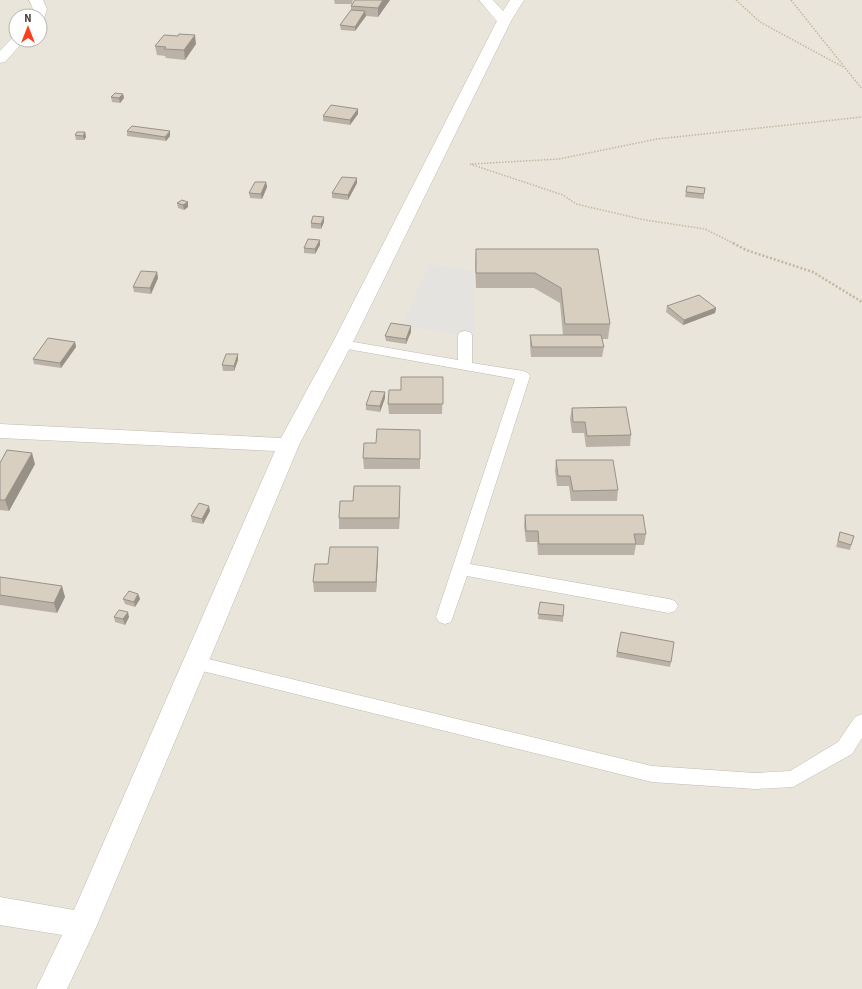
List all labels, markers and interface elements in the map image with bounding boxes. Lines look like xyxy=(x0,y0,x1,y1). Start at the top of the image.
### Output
north arrow xyxy=(8,8,48,48)
text: N xyxy=(24,11,32,26)

